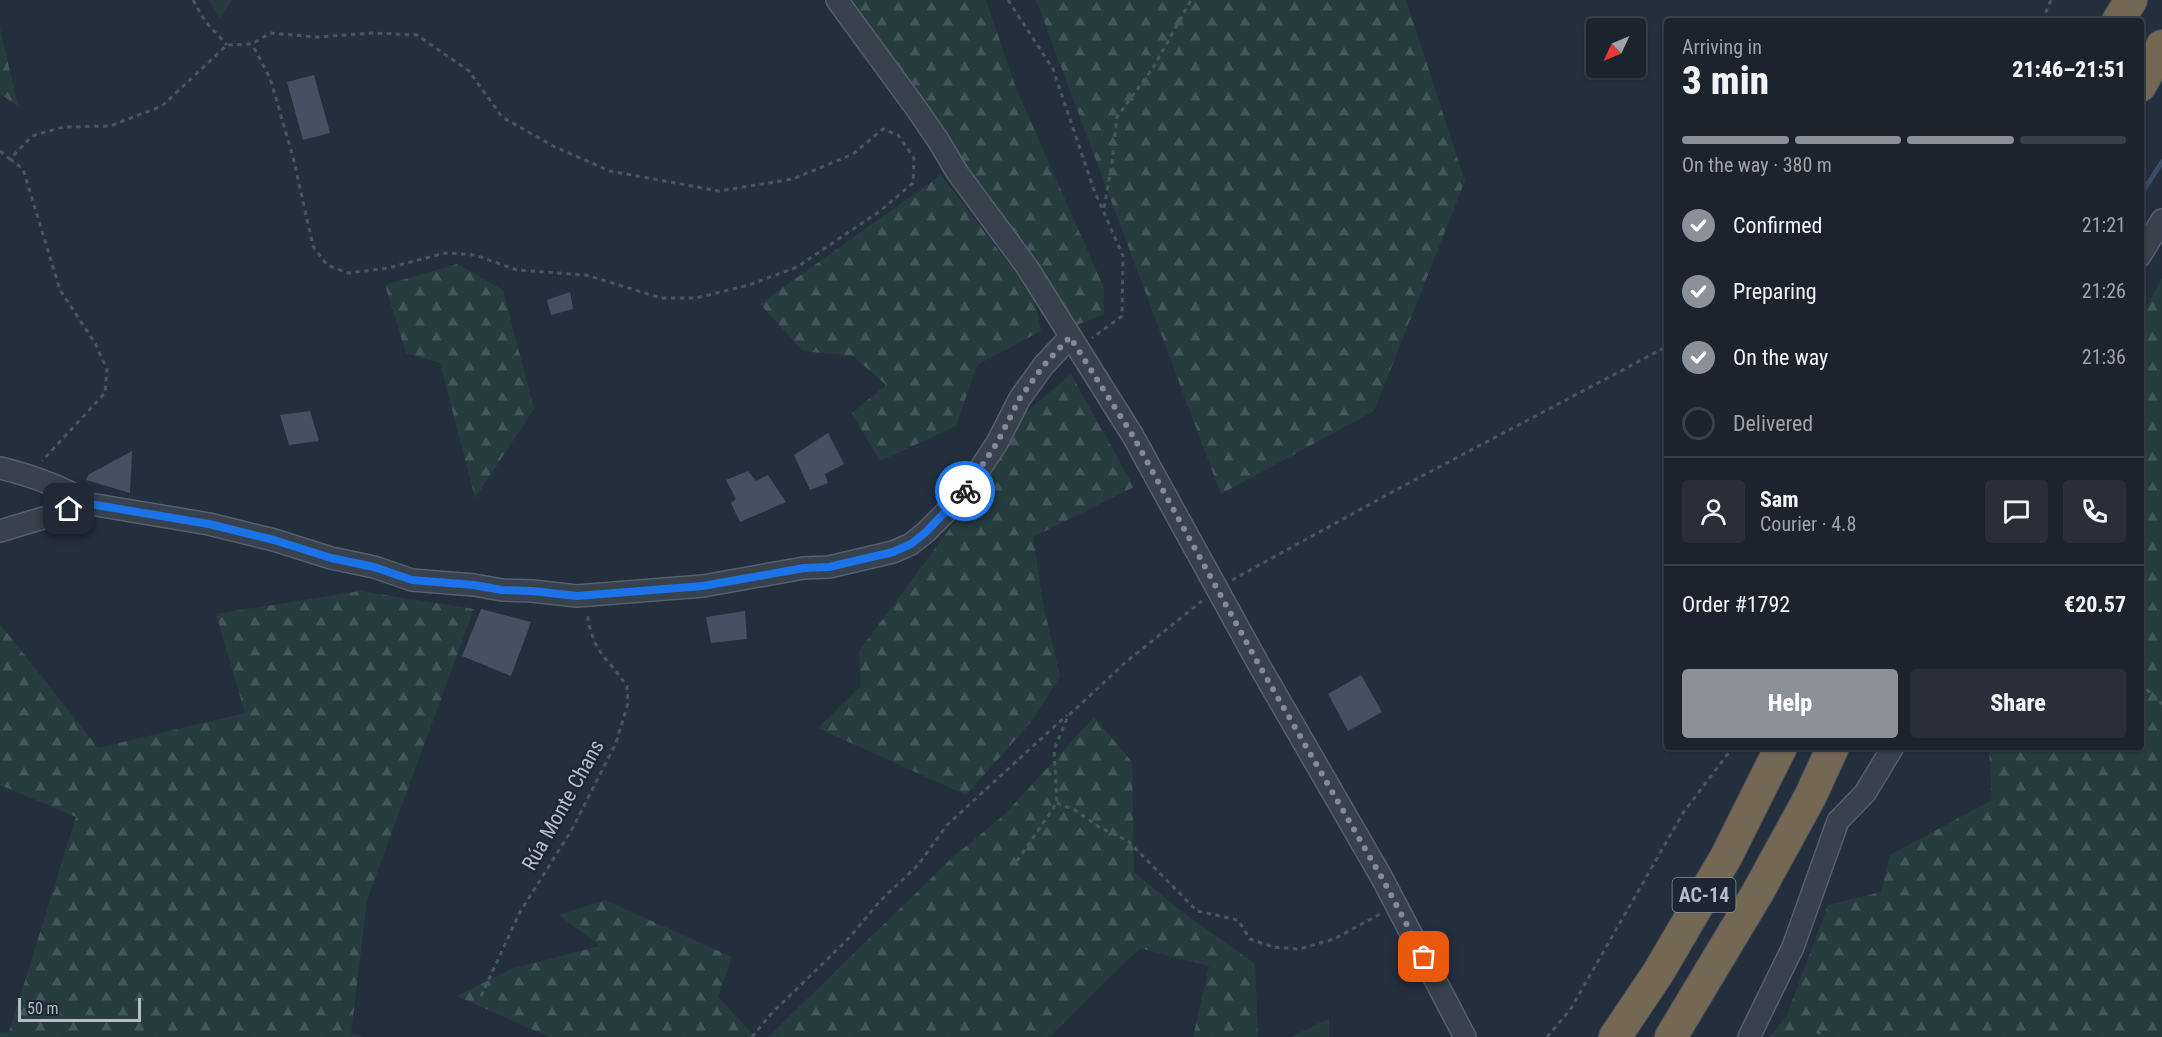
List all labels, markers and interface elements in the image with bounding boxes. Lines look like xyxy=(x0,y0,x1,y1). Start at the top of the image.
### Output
north arrow xyxy=(1586,18,1646,78)
map controls xyxy=(1586,18,1646,78)
text: Arriving in xyxy=(1682,35,1762,59)
text: 21:46–21:51 xyxy=(2012,57,2126,82)
text: 3 min xyxy=(1682,58,1769,104)
text: On the way · 380 m xyxy=(1682,153,1832,177)
icon: check xyxy=(1682,209,1715,242)
text: Confirmed xyxy=(1733,213,1822,238)
text: 21:21 xyxy=(2082,213,2126,237)
icon: check xyxy=(1682,275,1715,308)
text: Preparing xyxy=(1733,279,1817,304)
text: 21:26 xyxy=(2082,279,2126,303)
icon: check xyxy=(1682,341,1715,374)
text: On the way xyxy=(1733,345,1828,370)
text: 21:36 xyxy=(2082,345,2126,369)
text: Delivered xyxy=(1733,411,1813,436)
courier xyxy=(935,461,995,521)
icon: bike xyxy=(949,475,982,508)
button: person xyxy=(1682,480,1745,543)
button: chat xyxy=(1985,480,2048,543)
button: phone xyxy=(2063,480,2126,543)
pin xyxy=(43,483,94,534)
text: Sam xyxy=(1760,487,1799,512)
icon: home xyxy=(52,492,85,525)
text: Courier · 4.8 xyxy=(1760,512,1856,536)
text: Order #1792 xyxy=(1682,592,1790,617)
text: €20.57 xyxy=(2064,592,2126,617)
button: Help xyxy=(1682,669,1898,738)
button: Share xyxy=(1910,669,2126,738)
street label: Rúa Monte Chans xyxy=(517,736,609,874)
road number: AC-14 xyxy=(1672,878,1736,912)
pin xyxy=(1398,931,1449,982)
icon: bag xyxy=(1407,940,1440,973)
scale bar xyxy=(18,995,141,1022)
text: 50 m xyxy=(27,999,59,1018)

